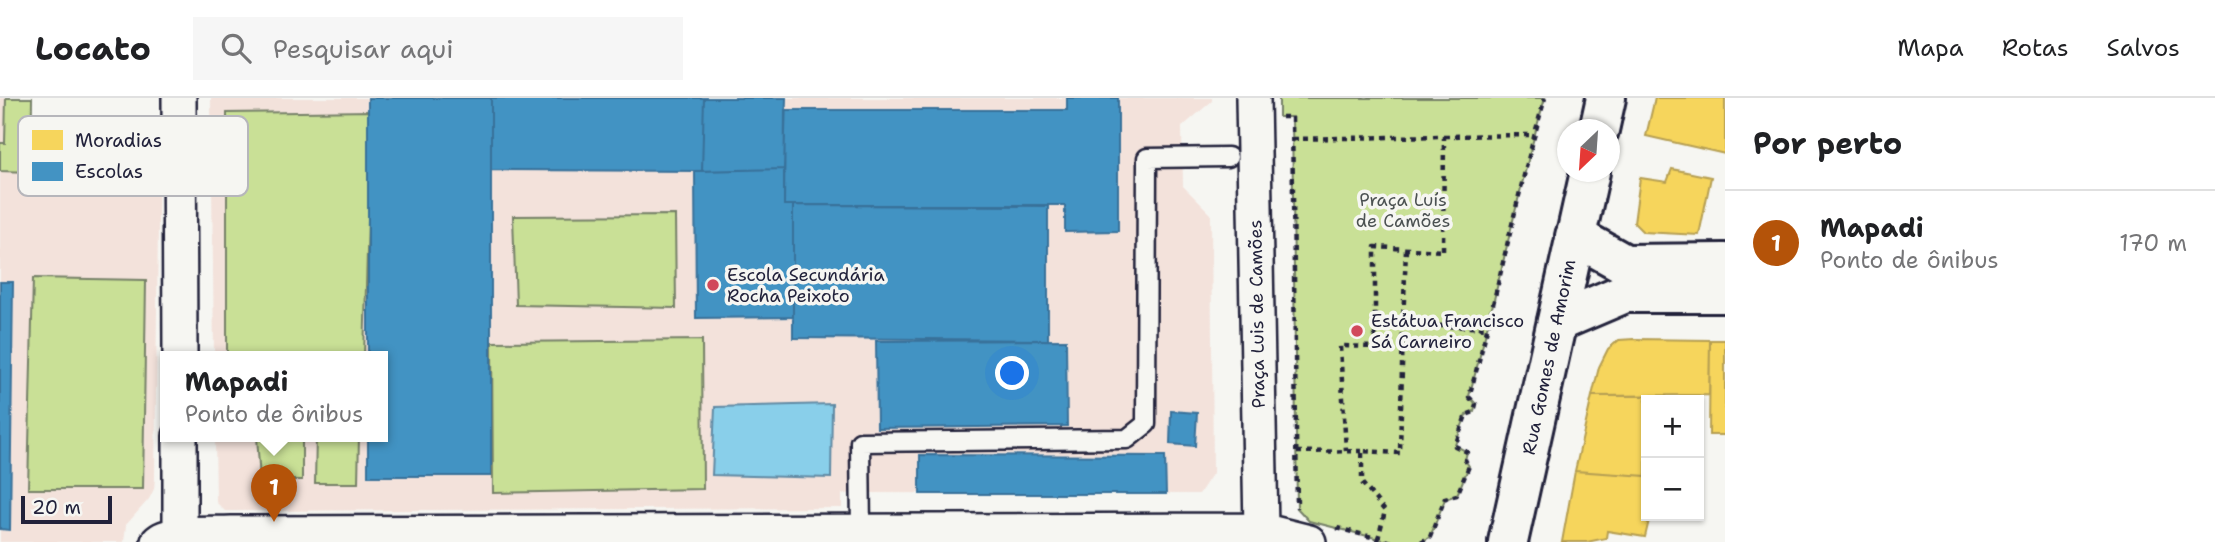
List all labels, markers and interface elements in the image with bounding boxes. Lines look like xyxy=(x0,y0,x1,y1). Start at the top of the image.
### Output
search box xyxy=(193,17,683,80)
text: Locato xyxy=(35,26,151,71)
icon: search xyxy=(217,29,255,67)
text: Pesquisar aqui xyxy=(273,31,454,66)
text: Mapa xyxy=(1897,32,1964,64)
text: Rotas xyxy=(2002,32,2069,64)
text: Salvos xyxy=(2107,32,2180,64)
legend xyxy=(18,116,248,196)
north arrow xyxy=(1557,119,1620,182)
text: Por perto xyxy=(1753,123,1902,164)
text: Moradias xyxy=(75,128,162,153)
text: Escolas xyxy=(75,159,143,184)
park label: Praça Luís de Camões xyxy=(1356,188,1450,233)
text: Mapadi xyxy=(1820,210,1924,245)
street label: Praça Luis de Camões xyxy=(1243,220,1271,408)
text: 1 xyxy=(1771,228,1781,258)
text: 170 m xyxy=(2119,228,2187,258)
text: Ponto de ônibus xyxy=(1820,245,1999,275)
street label: Rua Gomes de Amorim xyxy=(1517,257,1581,457)
place label: Escola Secundária Rocha Peixoto xyxy=(727,263,885,308)
marker: Escola Secundária Rocha Peixoto xyxy=(705,277,721,293)
place label: Estátua Francisco Sá Carneiro xyxy=(1371,309,1524,354)
marker: Estátua Francisco Sá Carneiro xyxy=(1349,323,1365,339)
popup xyxy=(160,351,388,442)
your location xyxy=(995,356,1029,390)
text: Mapadi xyxy=(185,364,288,399)
map controls xyxy=(1641,395,1704,521)
button: + xyxy=(1641,395,1704,458)
text: Ponto de ônibus xyxy=(185,399,363,429)
button: − xyxy=(1641,458,1704,521)
pin: 1 xyxy=(251,464,297,522)
scale bar xyxy=(21,493,112,525)
text: 20 m xyxy=(32,495,81,520)

